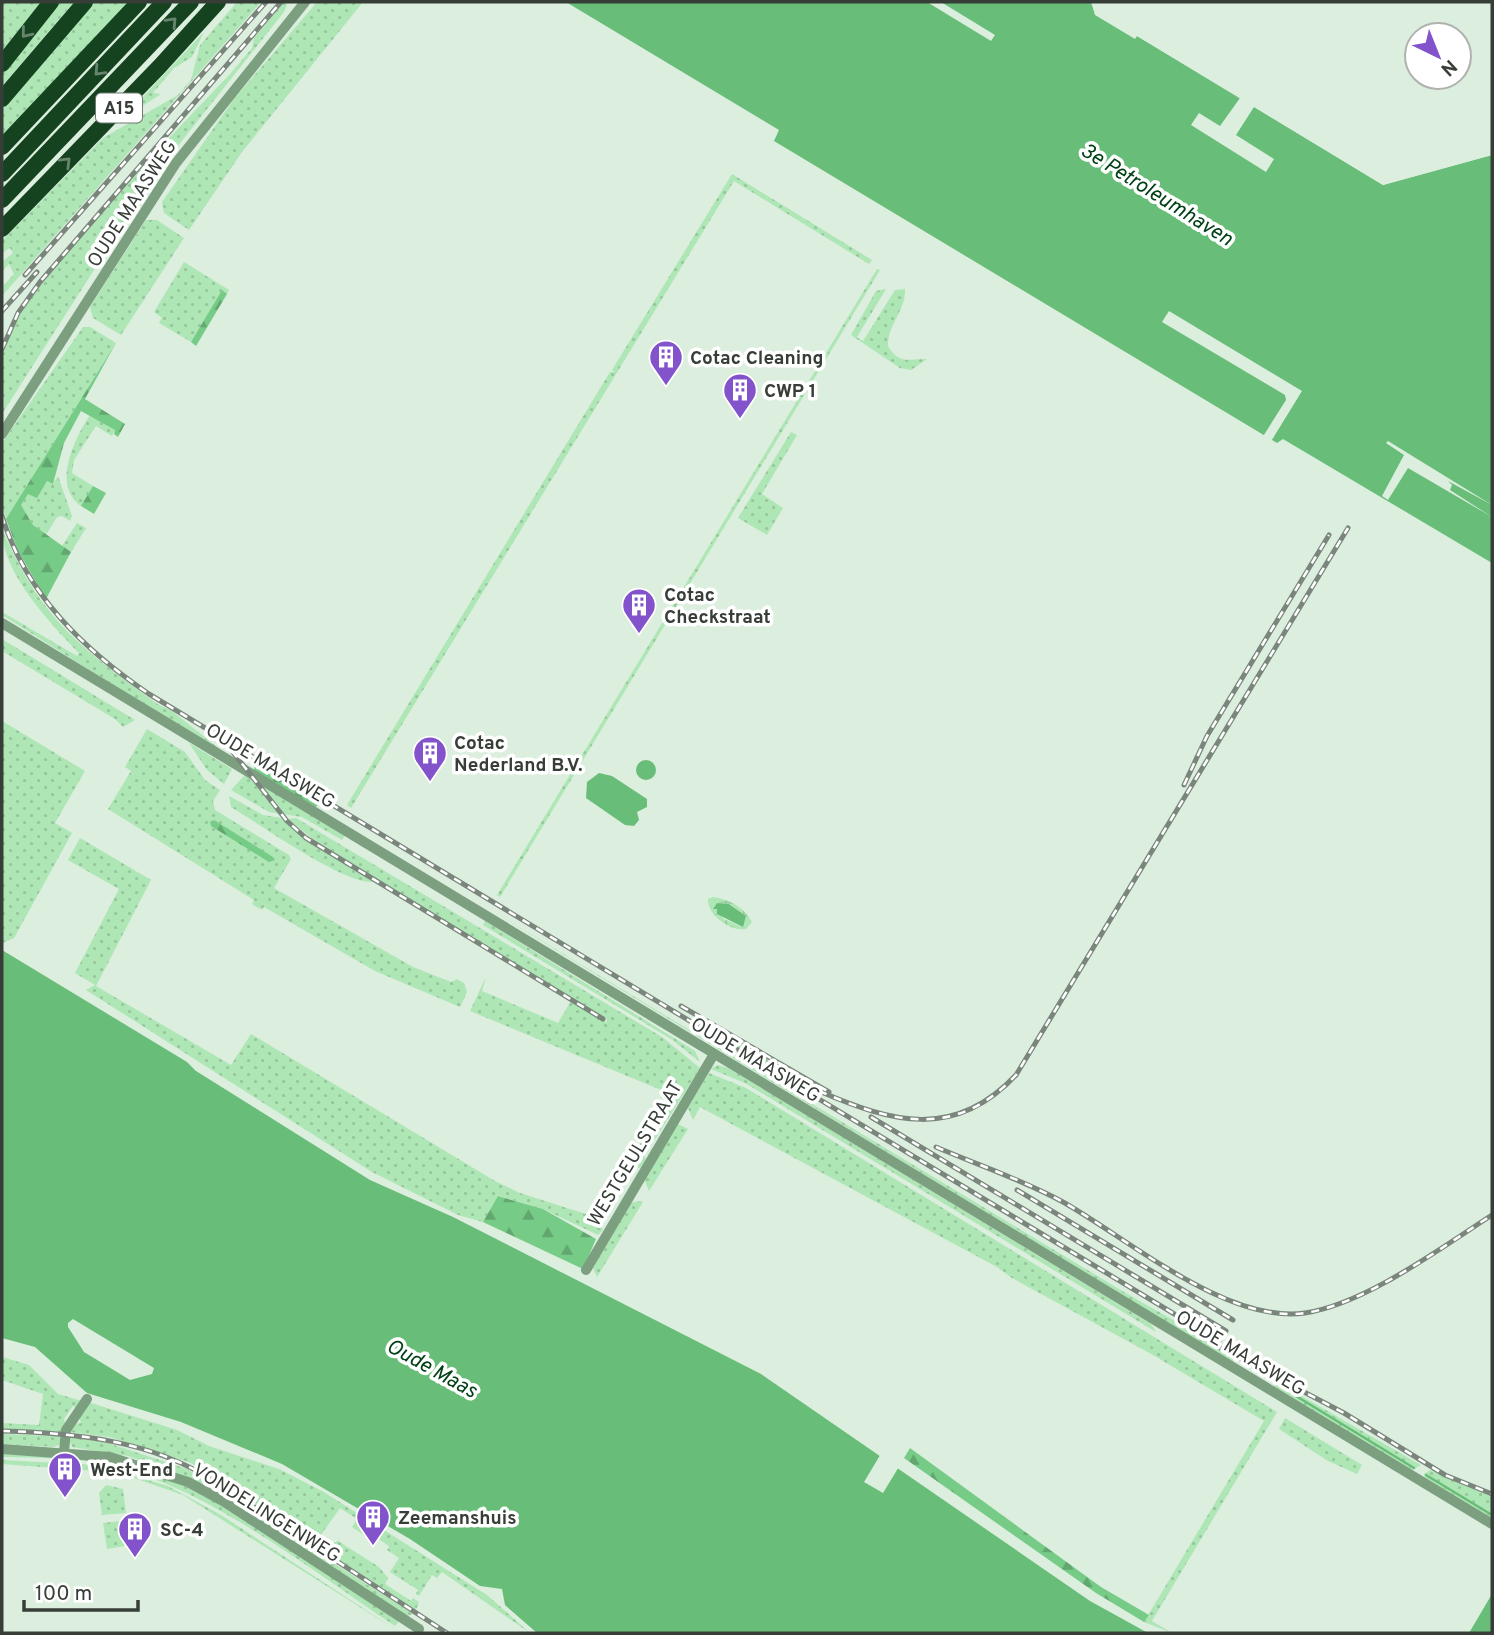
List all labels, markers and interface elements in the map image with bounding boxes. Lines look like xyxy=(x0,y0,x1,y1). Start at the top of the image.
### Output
one-way arrow xyxy=(163,17,176,30)
north arrow xyxy=(1403,21,1473,91)
one-way arrow xyxy=(22,25,35,37)
text: N xyxy=(1435,54,1461,80)
one-way arrow xyxy=(94,63,107,76)
road number: A15 xyxy=(96,94,142,122)
street label: OUDE MAASWEG xyxy=(83,136,183,272)
water label: 3e Petroleumhaven xyxy=(1075,138,1238,253)
one-way arrow xyxy=(58,158,71,171)
building icon: Cotac Cleaning xyxy=(647,338,685,387)
place label: Cotac Cleaning xyxy=(690,347,824,371)
building icon: CWP 1 xyxy=(721,371,759,420)
place label: CWP 1 xyxy=(764,380,816,404)
place label: Cotac Checkstraat xyxy=(664,584,771,630)
building icon: Cotac Checkstraat xyxy=(620,586,658,635)
street label: OUDE MAASWEG xyxy=(201,719,339,815)
place label: Cotac Nederland B.V. xyxy=(454,732,583,778)
building icon: Cotac Nederland B.V. xyxy=(411,734,449,783)
street label: OUDE MAASWEG xyxy=(686,1013,824,1109)
street label: WESTGEULSTRAAT xyxy=(583,1077,689,1231)
street label: OUDE MAASWEG xyxy=(1171,1306,1309,1402)
water label: Oude Maas xyxy=(381,1333,482,1406)
building icon: West-End xyxy=(46,1450,84,1499)
street label: VONDELINGENWEG xyxy=(188,1458,344,1569)
place label: West-End xyxy=(90,1459,173,1483)
building icon: Zeemanshuis xyxy=(354,1498,392,1547)
place label: Zeemanshuis xyxy=(398,1507,517,1531)
building icon: SC-4 xyxy=(116,1510,154,1559)
place label: SC-4 xyxy=(160,1519,204,1543)
scale bar xyxy=(24,1568,138,1612)
text: 100 m xyxy=(35,1581,92,1608)

